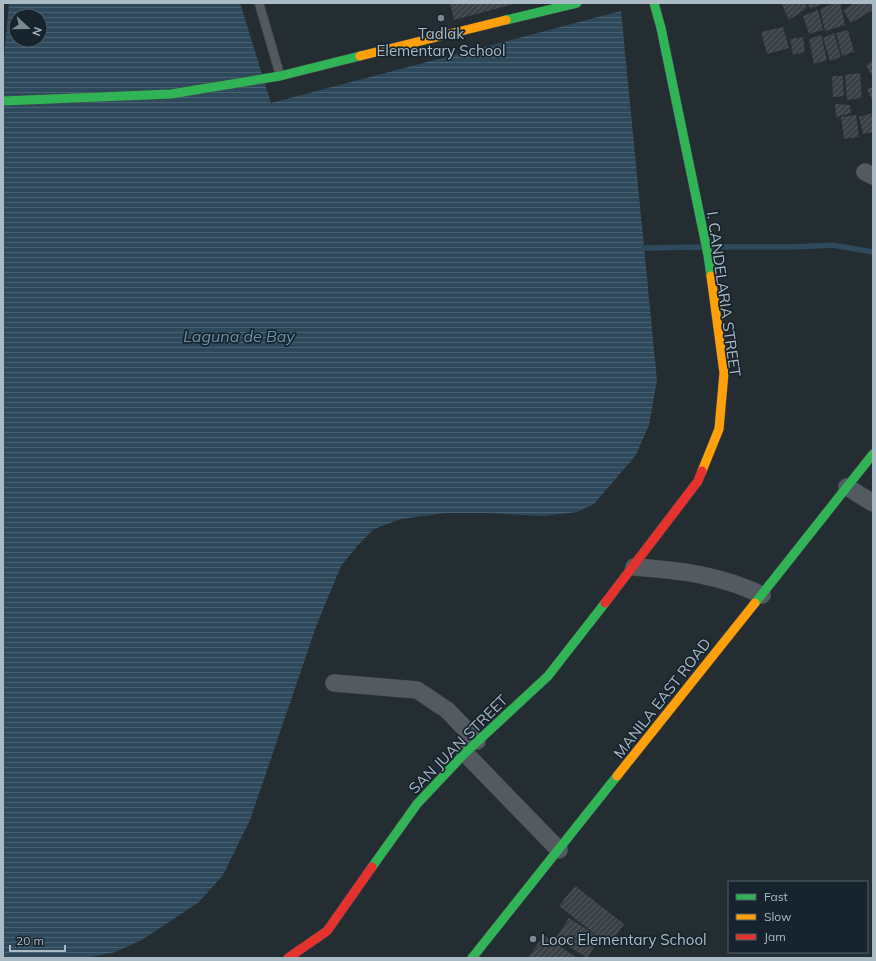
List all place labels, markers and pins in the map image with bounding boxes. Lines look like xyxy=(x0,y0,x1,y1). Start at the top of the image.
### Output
marker: Tadlak Elementary School xyxy=(436,13,446,23)
place label: Tadlak Elementary School xyxy=(377,24,505,60)
place label: Looc Elementary School xyxy=(541,930,707,949)
marker: Looc Elementary School xyxy=(528,934,538,944)

